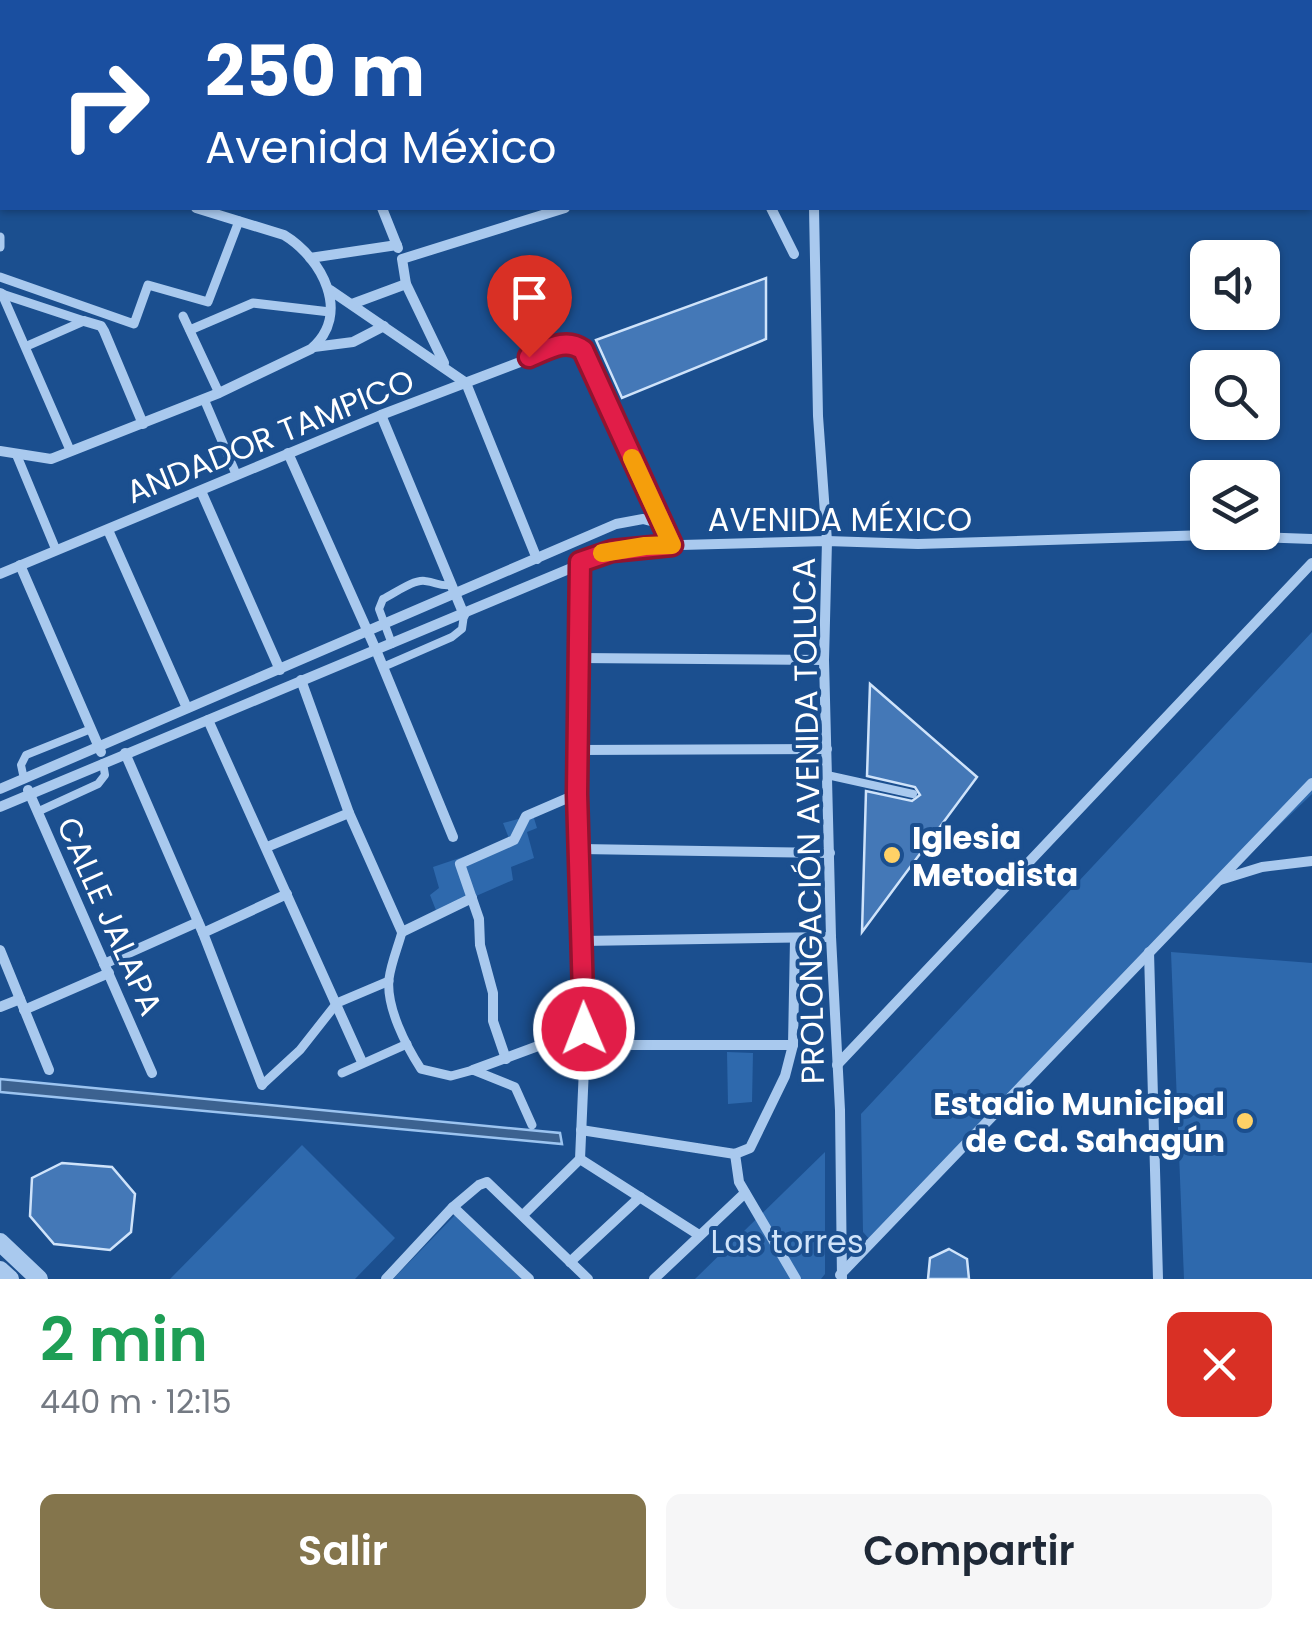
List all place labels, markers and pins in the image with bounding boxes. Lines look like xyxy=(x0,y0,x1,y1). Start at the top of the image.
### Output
pin xyxy=(487,255,572,358)
place label: Iglesia Metodista xyxy=(912,815,1078,897)
marker: Iglesia Metodista xyxy=(881,844,903,866)
place label: Estadio Municipal de Cd. Sahagún xyxy=(933,1081,1225,1163)
marker: Estadio Municipal de Cd. Sahagún xyxy=(1234,1110,1256,1132)

